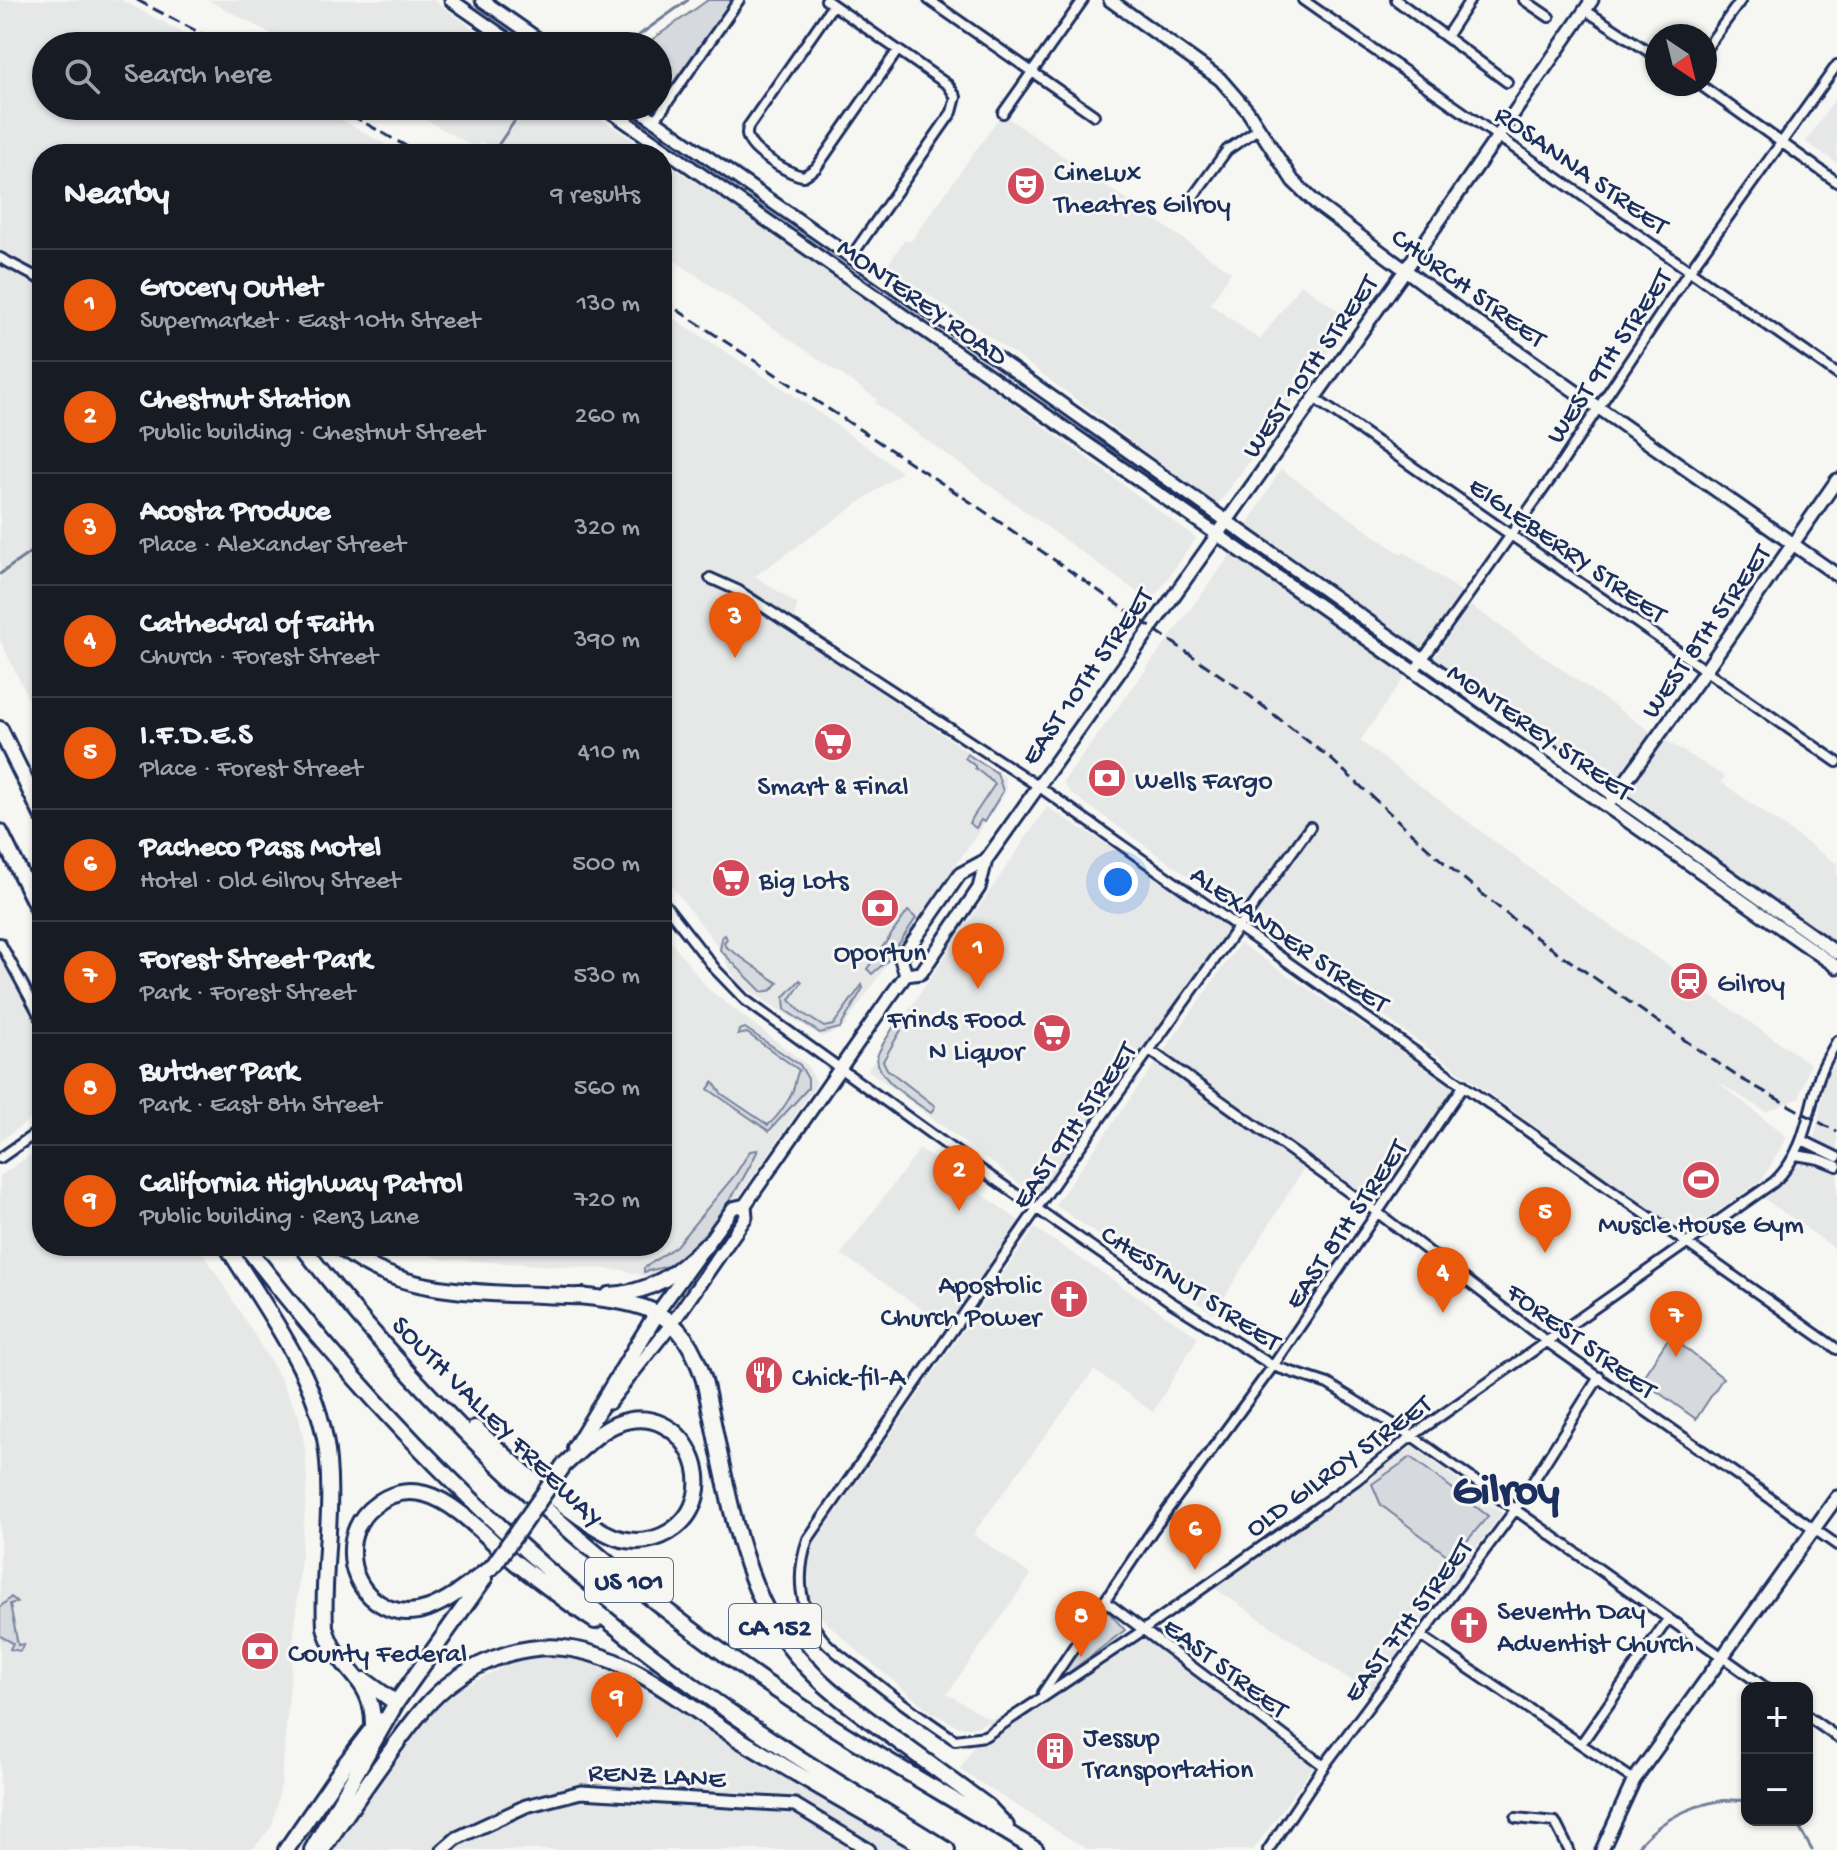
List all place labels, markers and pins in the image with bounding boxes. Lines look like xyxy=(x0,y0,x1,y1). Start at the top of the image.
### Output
place label: CineLux Theatres Gilroy xyxy=(1052,158,1231,223)
theatre icon: CineLux Theatres Gilroy xyxy=(1005,165,1047,207)
pin: 3 xyxy=(709,592,761,658)
supermarket icon: Smart & Final xyxy=(812,721,854,763)
bank icon: Wells Fargo xyxy=(1086,757,1128,799)
place label: Wells Fargo xyxy=(1135,766,1273,799)
place label: Smart & Final xyxy=(757,772,909,805)
supermarket icon: Big Lots xyxy=(710,857,752,899)
place label: Big Lots xyxy=(758,866,849,899)
bank icon: Oportun xyxy=(859,887,901,929)
pin: 1 xyxy=(952,923,1004,989)
place label: Oportun xyxy=(834,938,927,971)
station icon: Gilroy xyxy=(1668,960,1710,1002)
place label: Gilroy xyxy=(1717,969,1785,1002)
place label: Frinds Food N Liquor xyxy=(886,1005,1027,1070)
supermarket icon: Frinds Food N Liquor xyxy=(1031,1012,1073,1054)
pin: 2 xyxy=(933,1145,985,1211)
sports icon: Muscle House Gym xyxy=(1680,1159,1722,1201)
pin: 5 xyxy=(1519,1187,1571,1253)
place label: Muscle House Gym xyxy=(1598,1210,1804,1243)
pin: 4 xyxy=(1417,1247,1469,1313)
place label: Apostolic Church Power xyxy=(881,1271,1043,1336)
church icon: Apostolic Church Power xyxy=(1048,1278,1090,1320)
pin: 7 xyxy=(1650,1291,1702,1357)
restaurant icon: Chick-fil-A xyxy=(743,1354,785,1396)
place label: Chick-fil-A xyxy=(792,1363,907,1396)
pin: 6 xyxy=(1169,1504,1221,1570)
pin: 8 xyxy=(1055,1591,1107,1657)
place label: Seventh Day Adventist Church xyxy=(1497,1597,1694,1662)
church icon: Seventh Day Adventist Church xyxy=(1448,1604,1490,1646)
bank icon: County Federal xyxy=(239,1630,281,1672)
place label: County Federal xyxy=(288,1639,467,1672)
pin: 9 xyxy=(591,1672,643,1738)
place label: Jessup Transportation xyxy=(1081,1723,1254,1788)
building icon: Jessup Transportation xyxy=(1034,1730,1076,1772)

